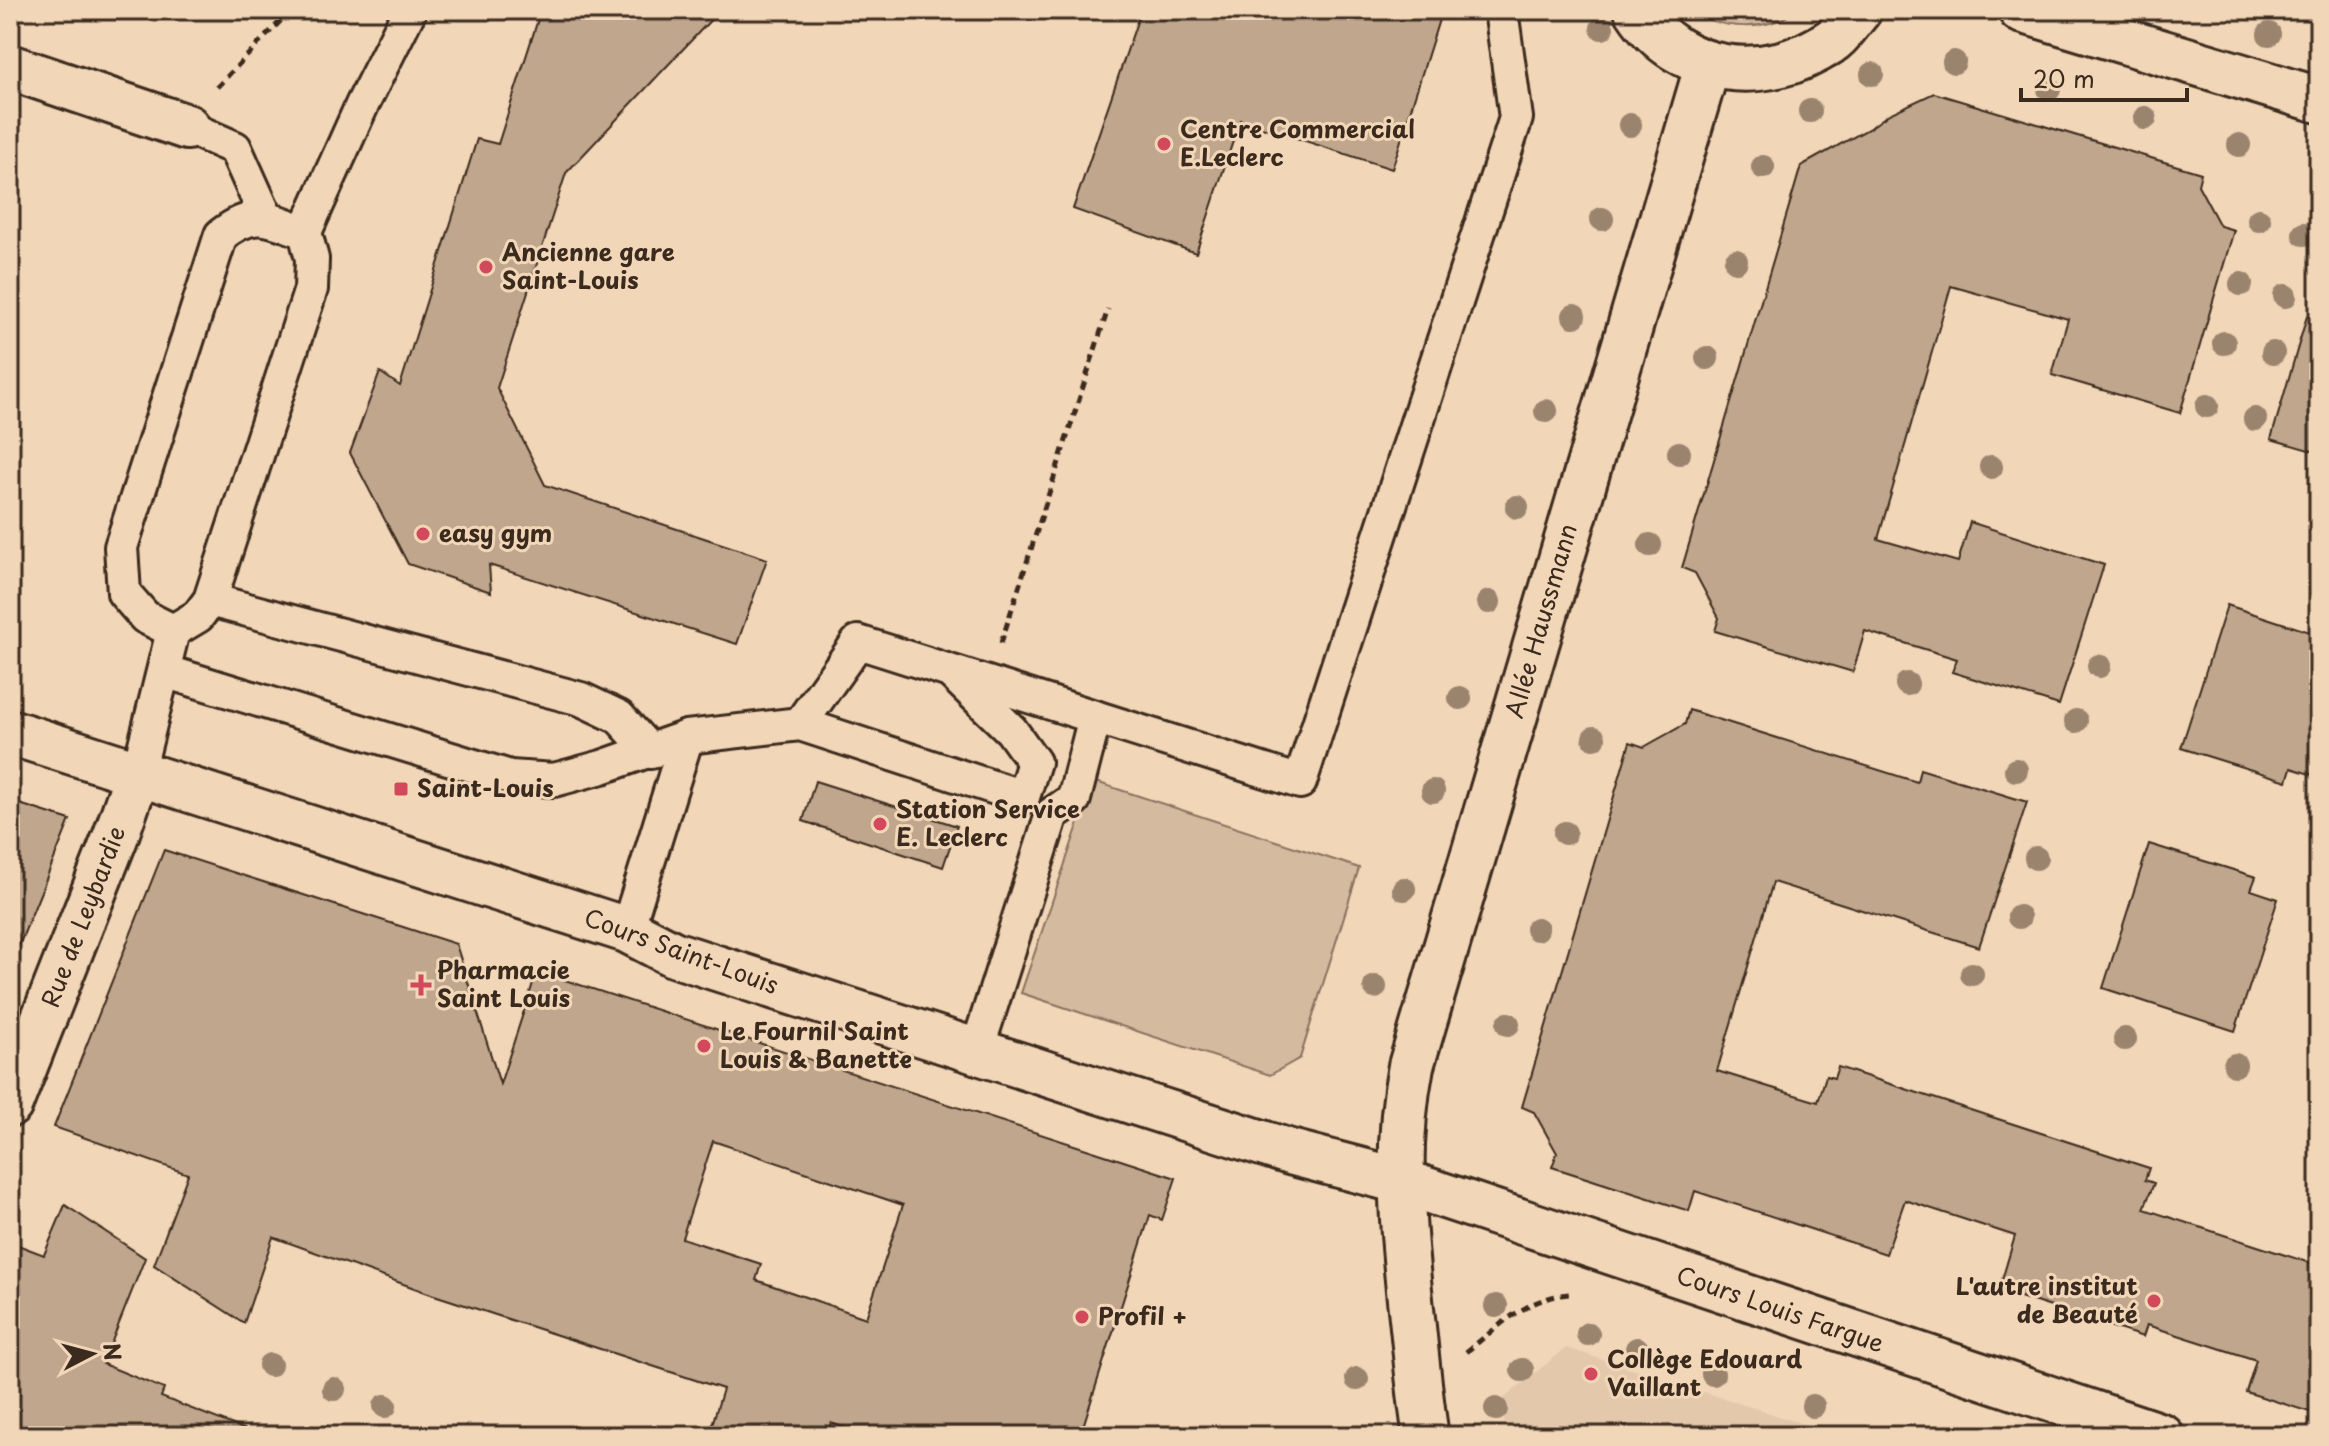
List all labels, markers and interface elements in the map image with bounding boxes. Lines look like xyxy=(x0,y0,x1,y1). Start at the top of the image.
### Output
scale bar xyxy=(2021,52,2187,102)
text: 20 m xyxy=(2033,60,2095,96)
place label: Centre Commercial E.Leclerc xyxy=(1180,110,1415,174)
marker: Centre Commercial E.Leclerc xyxy=(1155,135,1173,153)
place label: Ancienne gare Saint-Louis xyxy=(502,233,675,297)
marker: Ancienne gare Saint-Louis xyxy=(477,258,495,276)
place label: easy gym xyxy=(439,514,552,550)
street label: Allée Haussmann xyxy=(1495,519,1585,722)
marker: easy gym xyxy=(414,525,432,543)
place label: Saint-Louis xyxy=(417,769,554,805)
marker: Saint-Louis xyxy=(392,780,410,798)
place label: Station Service E. Leclerc xyxy=(896,790,1080,854)
marker: Station Service E. Leclerc xyxy=(871,815,889,833)
street label: Rue de Leybardie xyxy=(31,820,133,1012)
street label: Cours Saint-Louis xyxy=(580,898,784,1002)
place label: Pharmacie Saint Louis xyxy=(437,951,570,1015)
marker: Pharmacie Saint Louis xyxy=(412,976,430,994)
place label: Le Fournil Saint Louis & Banette xyxy=(720,1012,912,1076)
marker: Le Fournil Saint Louis & Banette xyxy=(695,1037,713,1055)
street label: Cours Louis Fargue xyxy=(1672,1256,1889,1361)
place label: L'autre institut de Beauté xyxy=(1956,1267,2138,1331)
marker: L'autre institut de Beauté xyxy=(2145,1292,2163,1310)
place label: Profil + xyxy=(1098,1297,1187,1333)
marker: Profil + xyxy=(1073,1308,1091,1326)
north arrow xyxy=(52,1314,132,1394)
place label: Collège Edouard Vaillant xyxy=(1607,1340,1802,1404)
text: N xyxy=(96,1341,131,1362)
marker: Collège Edouard Vaillant xyxy=(1582,1365,1600,1383)

